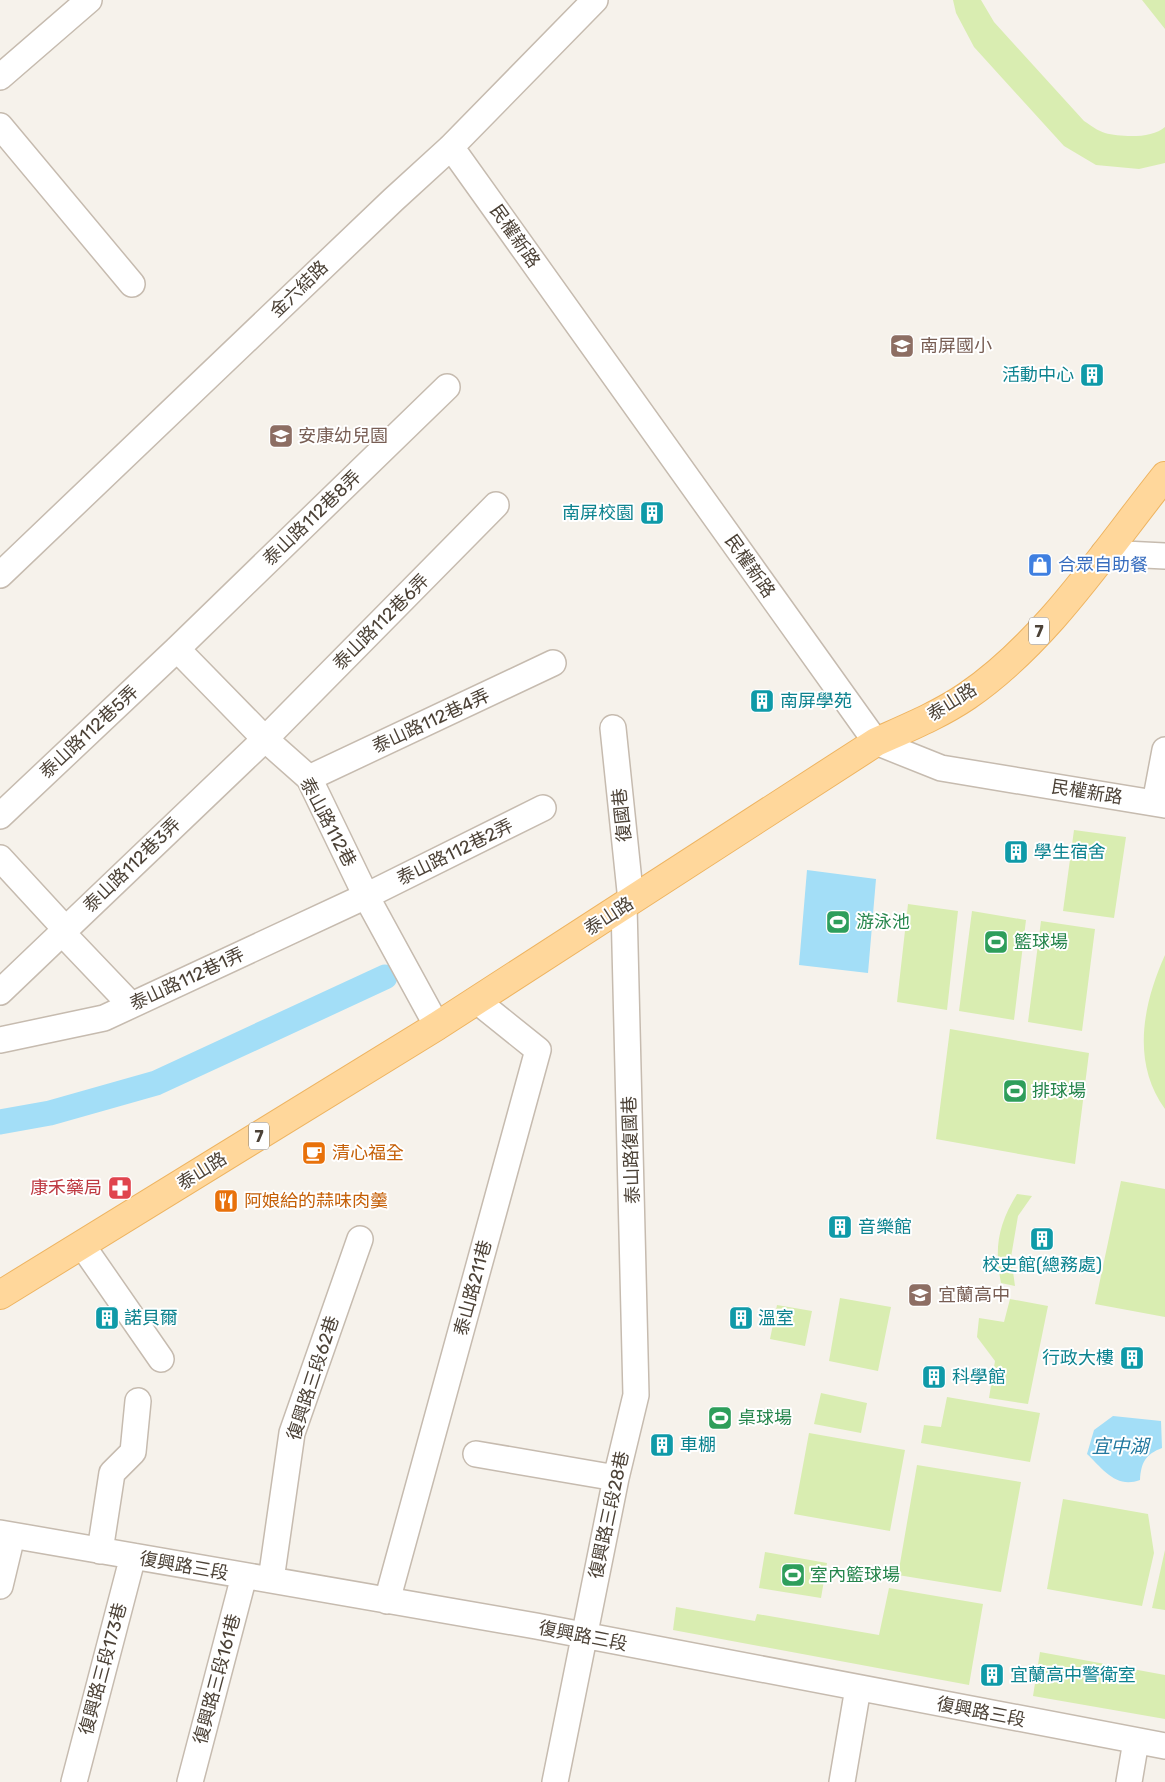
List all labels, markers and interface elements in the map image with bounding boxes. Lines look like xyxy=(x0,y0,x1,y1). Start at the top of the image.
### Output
street label: 民權新路 xyxy=(485,200,545,272)
street label: 金六結路 xyxy=(265,256,333,322)
school or university icon: 南屏國小 xyxy=(889,333,915,359)
place label: 南屏國小 xyxy=(920,335,992,357)
building icon: 活動中心 xyxy=(1079,362,1105,388)
place label: 活動中心 xyxy=(1002,364,1074,386)
school or university icon: 安康幼兒園 xyxy=(268,423,294,449)
place label: 安康幼兒園 xyxy=(298,425,388,447)
street label: 泰山路112巷8弄 xyxy=(259,466,365,570)
building icon: 南屏校園 xyxy=(639,500,665,526)
place label: 南屏校園 xyxy=(562,502,634,524)
street label: 民權新路 xyxy=(720,530,780,602)
shop icon: 合眾自助餐 xyxy=(1027,552,1053,578)
place label: 合眾自助餐 xyxy=(1058,554,1148,576)
street label: 泰山路112巷6弄 xyxy=(328,569,434,675)
road number: 7 xyxy=(1029,618,1049,644)
street label: 泰山路 xyxy=(923,678,981,726)
street label: 泰山路112巷5弄 xyxy=(35,681,143,783)
street label: 泰山路112巷4弄 xyxy=(369,684,493,758)
building icon: 南屏學苑 xyxy=(749,688,775,714)
place label: 南屏學苑 xyxy=(780,690,852,712)
street label: 泰山路112巷 xyxy=(295,774,361,870)
street label: 民權新路 xyxy=(1050,776,1124,808)
street label: 復國巷 xyxy=(608,787,636,843)
street label: 泰山路112巷3弄 xyxy=(79,813,185,917)
street label: 泰山路112巷2弄 xyxy=(393,814,517,890)
building icon: 學生宿舍 xyxy=(1003,839,1029,865)
place label: 學生宿舍 xyxy=(1034,841,1106,863)
street label: 泰山路 xyxy=(580,892,638,940)
sports icon: 游泳池 xyxy=(825,909,851,935)
place label: 游泳池 xyxy=(856,911,910,933)
sports icon: 籃球場 xyxy=(983,929,1009,955)
place label: 籃球場 xyxy=(1014,931,1068,953)
street label: 泰山路112巷1弄 xyxy=(126,943,248,1015)
sports icon: 排球場 xyxy=(1002,1078,1028,1104)
place label: 排球場 xyxy=(1032,1080,1086,1102)
street label: 泰山路復國巷 xyxy=(618,1096,644,1204)
road number: 7 xyxy=(249,1122,269,1150)
cafe icon: 清心福全 xyxy=(301,1140,327,1166)
place label: 清心福全 xyxy=(332,1142,404,1164)
street label: 泰山路 xyxy=(173,1147,231,1195)
pharmacy icon: 康禾藥局 xyxy=(107,1175,133,1201)
place label: 康禾藥局 xyxy=(30,1177,102,1199)
restaurant icon: 阿娘給的蒜味肉羹 xyxy=(213,1188,239,1214)
place label: 阿娘給的蒜味肉羹 xyxy=(244,1190,388,1212)
building icon: 音樂館 xyxy=(827,1214,853,1240)
place label: 音樂館 xyxy=(858,1216,912,1238)
building icon: 校史館(總務處) xyxy=(1029,1226,1055,1252)
street label: 泰山路211巷 xyxy=(450,1238,496,1338)
place label: 校史館(總務處) xyxy=(982,1254,1102,1276)
school or university icon: 宜蘭高中 xyxy=(907,1282,933,1308)
place label: 宜蘭高中 xyxy=(938,1284,1010,1306)
building icon: 諾貝爾 xyxy=(94,1305,120,1331)
building icon: 溫室 xyxy=(728,1305,754,1331)
place label: 諾貝爾 xyxy=(124,1307,178,1329)
place label: 溫室 xyxy=(758,1307,794,1329)
street label: 復興路三段62巷 xyxy=(283,1313,343,1443)
building icon: 行政大樓 xyxy=(1119,1345,1145,1371)
place label: 行政大樓 xyxy=(1042,1347,1114,1369)
building icon: 科學館 xyxy=(921,1364,947,1390)
place label: 科學館 xyxy=(952,1366,1006,1388)
sports icon: 桌球場 xyxy=(707,1405,733,1431)
place label: 桌球場 xyxy=(738,1407,792,1429)
building icon: 車棚 xyxy=(649,1432,675,1458)
place label: 車棚 xyxy=(680,1434,716,1456)
water label: 宜中湖 xyxy=(1091,1435,1151,1458)
street label: 復興路三段28巷 xyxy=(585,1449,633,1581)
street label: 復興路三段 xyxy=(138,1547,230,1585)
sports icon: 室內籃球場 xyxy=(780,1562,806,1588)
place label: 室內籃球場 xyxy=(810,1564,900,1586)
street label: 復興路三段173巷 xyxy=(75,1601,131,1737)
street label: 復興路三段161巷 xyxy=(189,1612,245,1746)
street label: 復興路三段 xyxy=(537,1617,629,1655)
building icon: 宜蘭高中警衛室 xyxy=(979,1662,1005,1688)
place label: 宜蘭高中警衛室 xyxy=(1010,1664,1136,1686)
street label: 復興路三段 xyxy=(935,1693,1027,1731)

